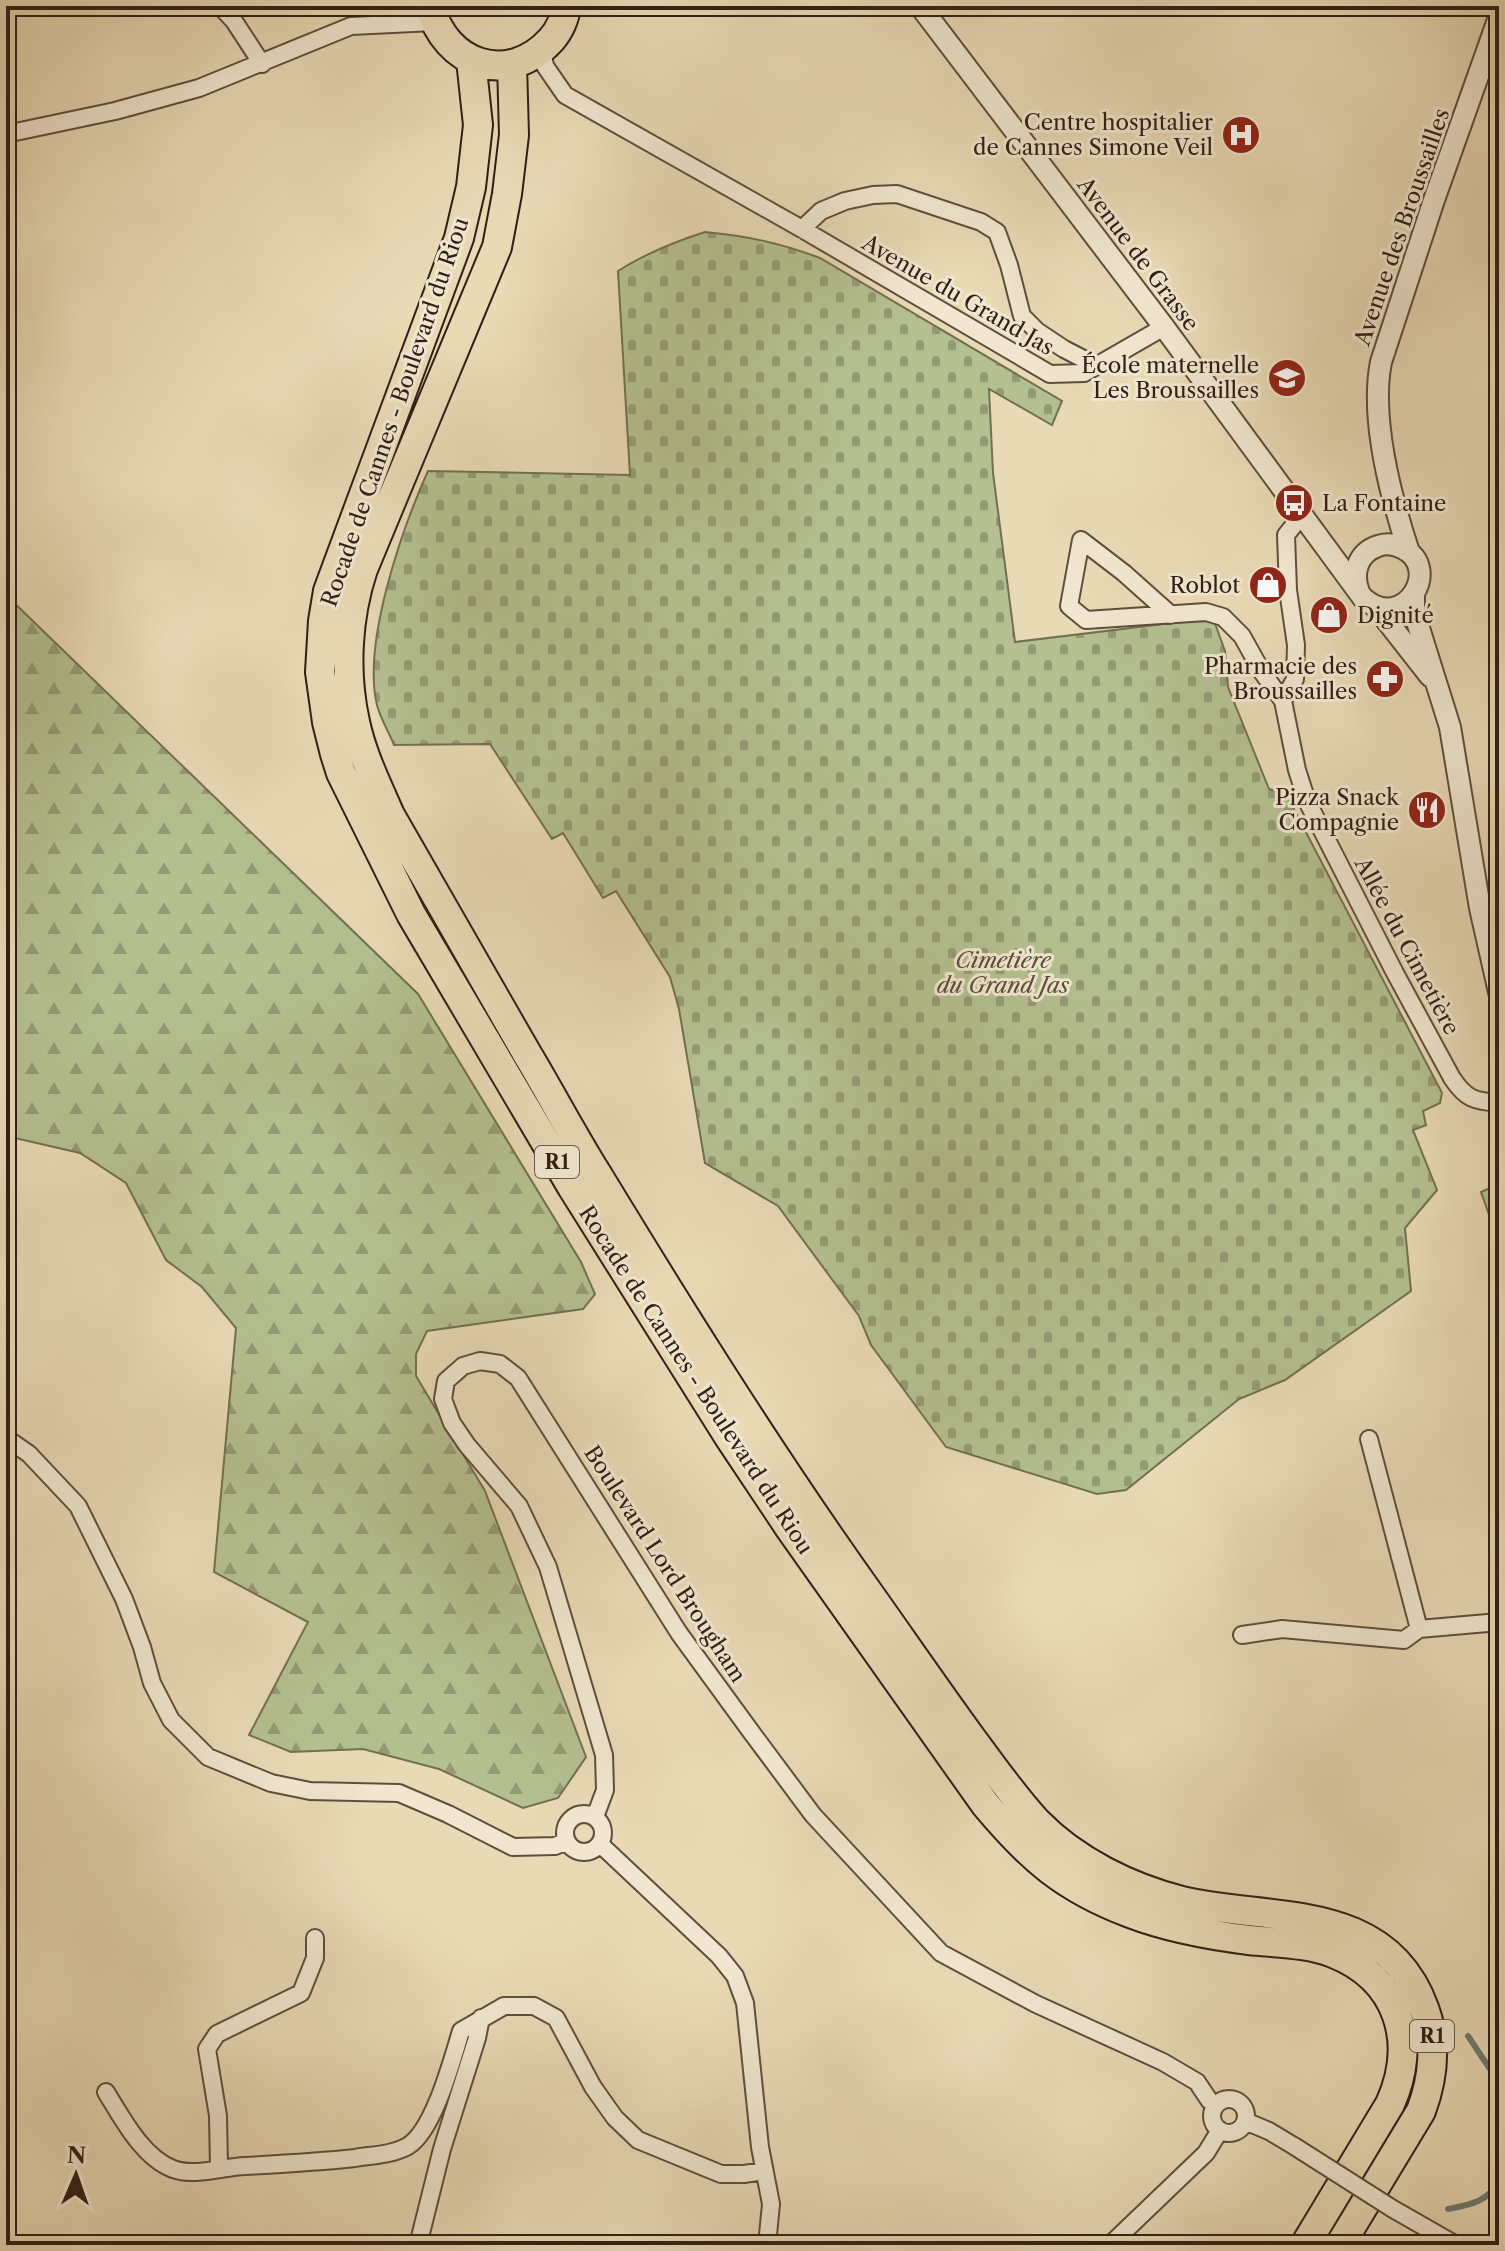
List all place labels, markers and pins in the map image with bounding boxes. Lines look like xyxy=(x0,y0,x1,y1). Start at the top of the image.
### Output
place label: Centre hospitalier de Cannes Simone Veil xyxy=(973,109,1213,161)
hospital icon: Centre hospitalier de Cannes Simone Veil xyxy=(1220,114,1262,156)
place label: École maternelle Les Broussailles xyxy=(1081,351,1259,404)
school or university icon: École maternelle Les Broussailles xyxy=(1266,357,1308,399)
bus stop icon: La Fontaine xyxy=(1273,482,1315,524)
place label: La Fontaine xyxy=(1322,490,1446,517)
shop icon: Roblot xyxy=(1247,564,1289,606)
place label: Roblot xyxy=(1170,572,1240,599)
shop icon: Dignité xyxy=(1308,594,1350,636)
place label: Dignité xyxy=(1357,602,1434,629)
place label: Pharmacie des Broussailles xyxy=(1204,653,1357,705)
pharmacy icon: Pharmacie des Broussailles xyxy=(1364,658,1406,700)
place label: Pizza Snack Compagnie xyxy=(1275,784,1400,836)
restaurant icon: Pizza Snack Compagnie xyxy=(1406,789,1448,831)

